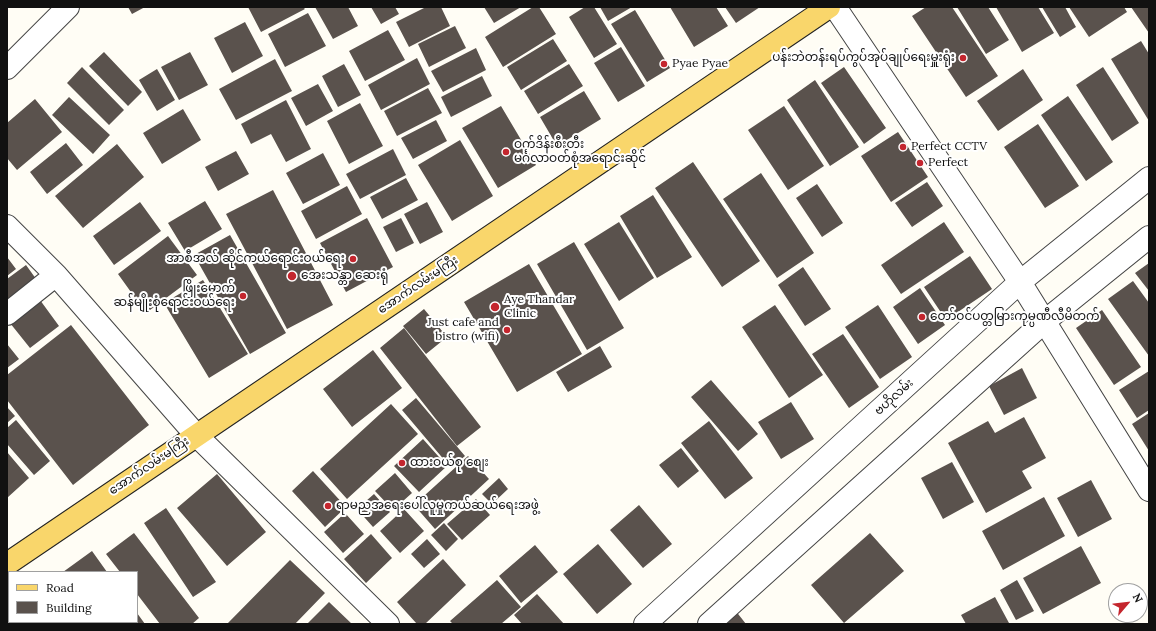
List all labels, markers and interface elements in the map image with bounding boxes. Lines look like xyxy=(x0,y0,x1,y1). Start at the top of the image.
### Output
place label: ပန်းဘဲတန်းရပ်ကွပ်အုပ်ချုပ်ရေးမှူးရုံး xyxy=(772,51,955,65)
marker: ပန်းဘဲတန်းရပ်ကွပ်အုပ်ချုပ်ရေးမှူးရုံး xyxy=(958,53,968,63)
place label: Pyae Pyae xyxy=(672,57,728,71)
marker: Pyae Pyae xyxy=(659,59,669,69)
place label: ဝက်ဒိန်းစီးတီး မင်္ဂလာဝတ်စုံအရောင်းဆိုင် xyxy=(514,138,646,166)
place label: Perfect CCTV xyxy=(911,140,987,154)
marker: Perfect CCTV xyxy=(898,142,908,152)
marker: ဝက်ဒိန်းစီးတီး မင်္ဂလာဝတ်စုံအရောင်းဆိုင် xyxy=(501,147,511,157)
place label: Perfect xyxy=(928,156,968,170)
marker: Perfect xyxy=(915,158,925,168)
place label: အာစီအလ် ဆိုင်ကယ်ရောင်းဝယ်ရေး xyxy=(166,252,345,266)
street label: အောက်လမ်းမကြီး xyxy=(375,253,461,317)
marker: အာစီအလ် ဆိုင်ကယ်ရောင်းဝယ်ရေး xyxy=(348,254,358,264)
place label: အေးသန္တာ ဆေးရုံ xyxy=(301,269,388,283)
marker: အေးသန္တာ ဆေးရုံ xyxy=(286,270,298,282)
place label: ဖြိုးမောက် ဆန်မျိုးစုံရောင်းဝယ်ရေး xyxy=(114,282,235,310)
marker: ဖြိုးမောက် ဆန်မျိုးစုံရောင်းဝယ်ရေး xyxy=(238,291,248,301)
place label: Aye Thandar Clinic xyxy=(504,293,574,321)
marker: Aye Thandar Clinic xyxy=(489,301,501,313)
place label: တော်ဝင်ပတ္တမြားကုမ္ပဏီလီမိတက် xyxy=(930,310,1100,324)
marker: တော်ဝင်ပတ္တမြားကုမ္ပဏီလီမိတက် xyxy=(917,312,927,322)
place label: Just cafe and bistro (wifi) xyxy=(427,316,499,344)
marker: Just cafe and bistro (wifi) xyxy=(502,325,512,335)
street label: ဗဟိုလမ်း xyxy=(872,376,916,418)
street label: အောက်လမ်းမကြီး xyxy=(106,434,192,498)
place label: ထားဝယ်စု စျေး xyxy=(410,456,489,470)
marker: ထားဝယ်စု စျေး xyxy=(397,458,407,468)
place label: ရာမညအရေးပေါ်လူမှုကယ်ဆယ်ရေးအဖွဲ့ xyxy=(336,499,539,513)
marker: ရာမညအရေးပေါ်လူမှုကယ်ဆယ်ရေးအဖွဲ့ xyxy=(323,501,333,511)
legend xyxy=(8,571,138,623)
text: Road xyxy=(46,580,74,595)
north arrow xyxy=(1108,583,1148,623)
text: N xyxy=(1130,591,1146,605)
text: Building xyxy=(46,600,92,615)

